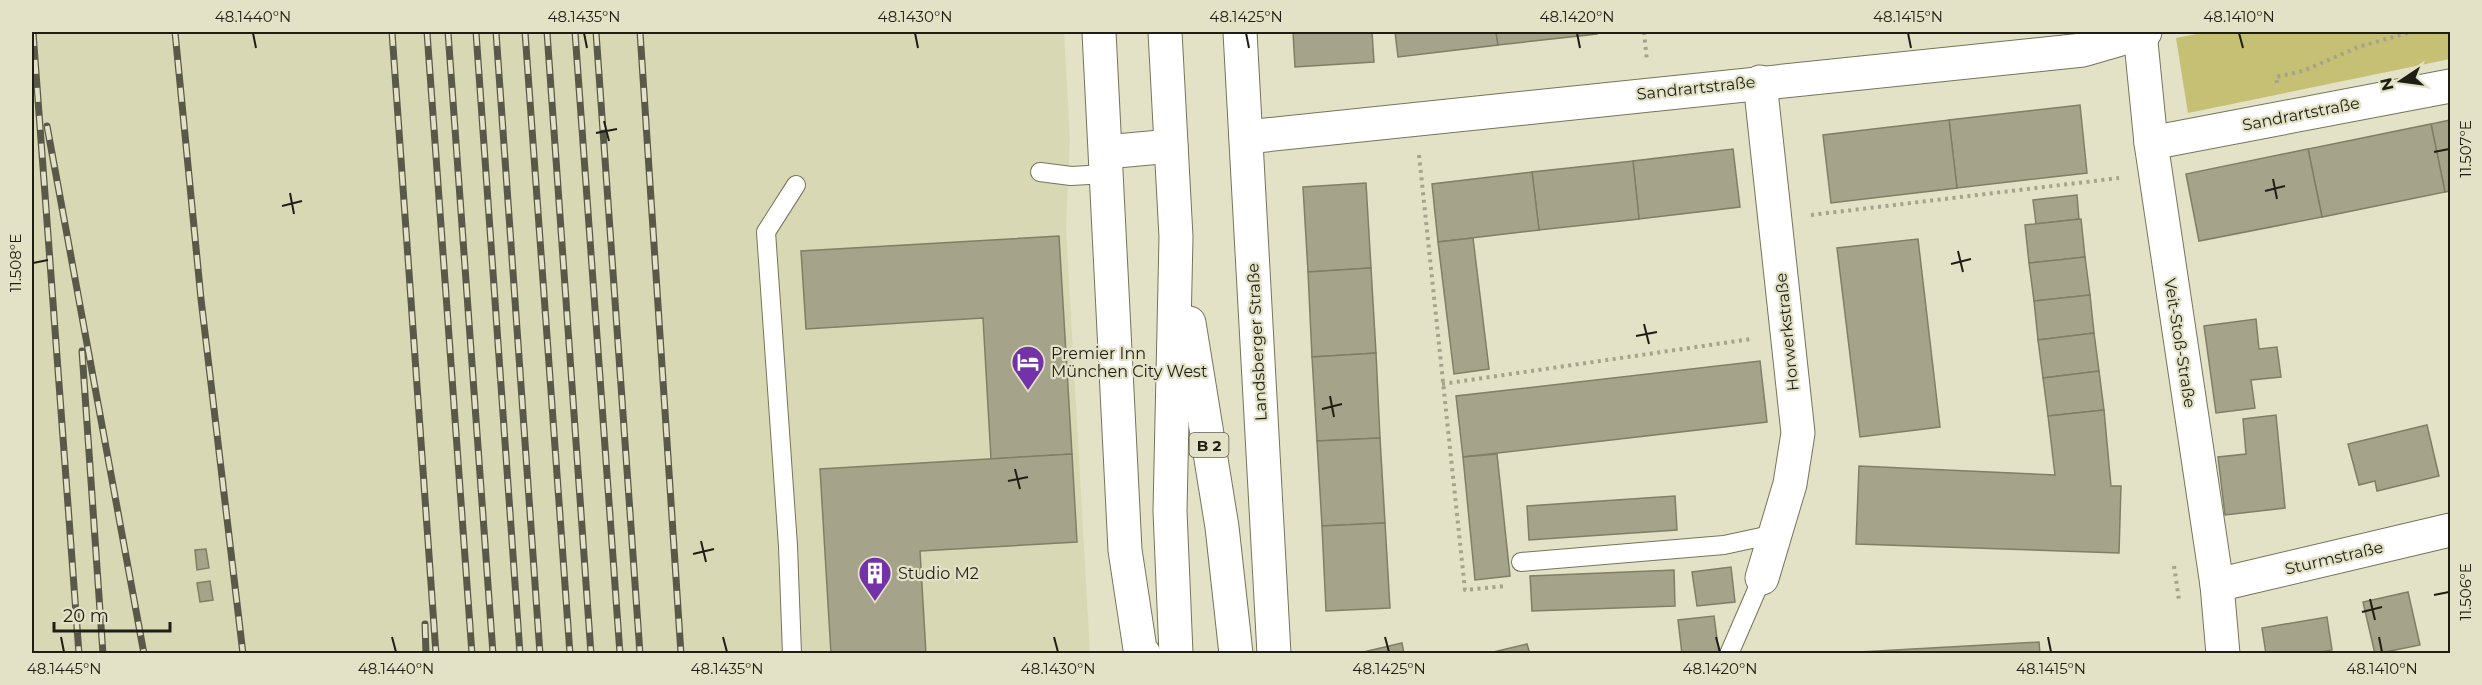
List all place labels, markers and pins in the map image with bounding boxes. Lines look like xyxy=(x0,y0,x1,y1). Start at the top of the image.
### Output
hotel icon: Premier Inn München City West xyxy=(1010,344,1046,391)
place label: Premier Inn München City West xyxy=(1051,344,1208,381)
building icon: Studio M2 xyxy=(857,555,893,602)
place label: Studio M2 xyxy=(898,564,979,583)

